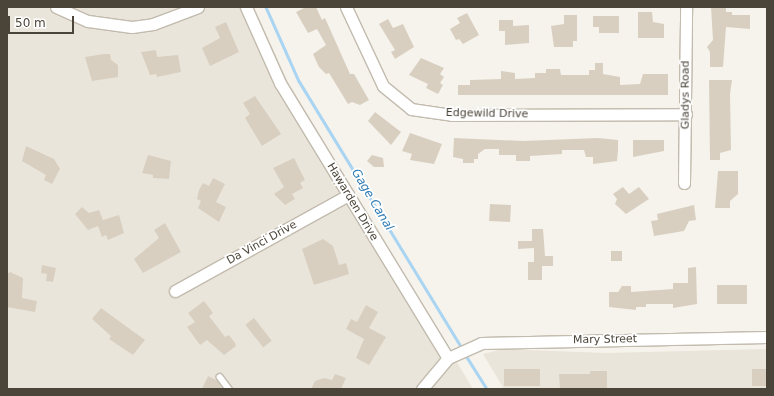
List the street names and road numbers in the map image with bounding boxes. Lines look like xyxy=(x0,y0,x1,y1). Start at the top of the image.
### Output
street label: Gladys Road xyxy=(679,61,693,129)
street label: Edgewild Drive xyxy=(446,107,528,121)
street label: Hawarden Drive xyxy=(324,161,380,243)
street label: Da Vinci Drive xyxy=(225,218,299,268)
street label: Mary Street xyxy=(573,333,637,347)

